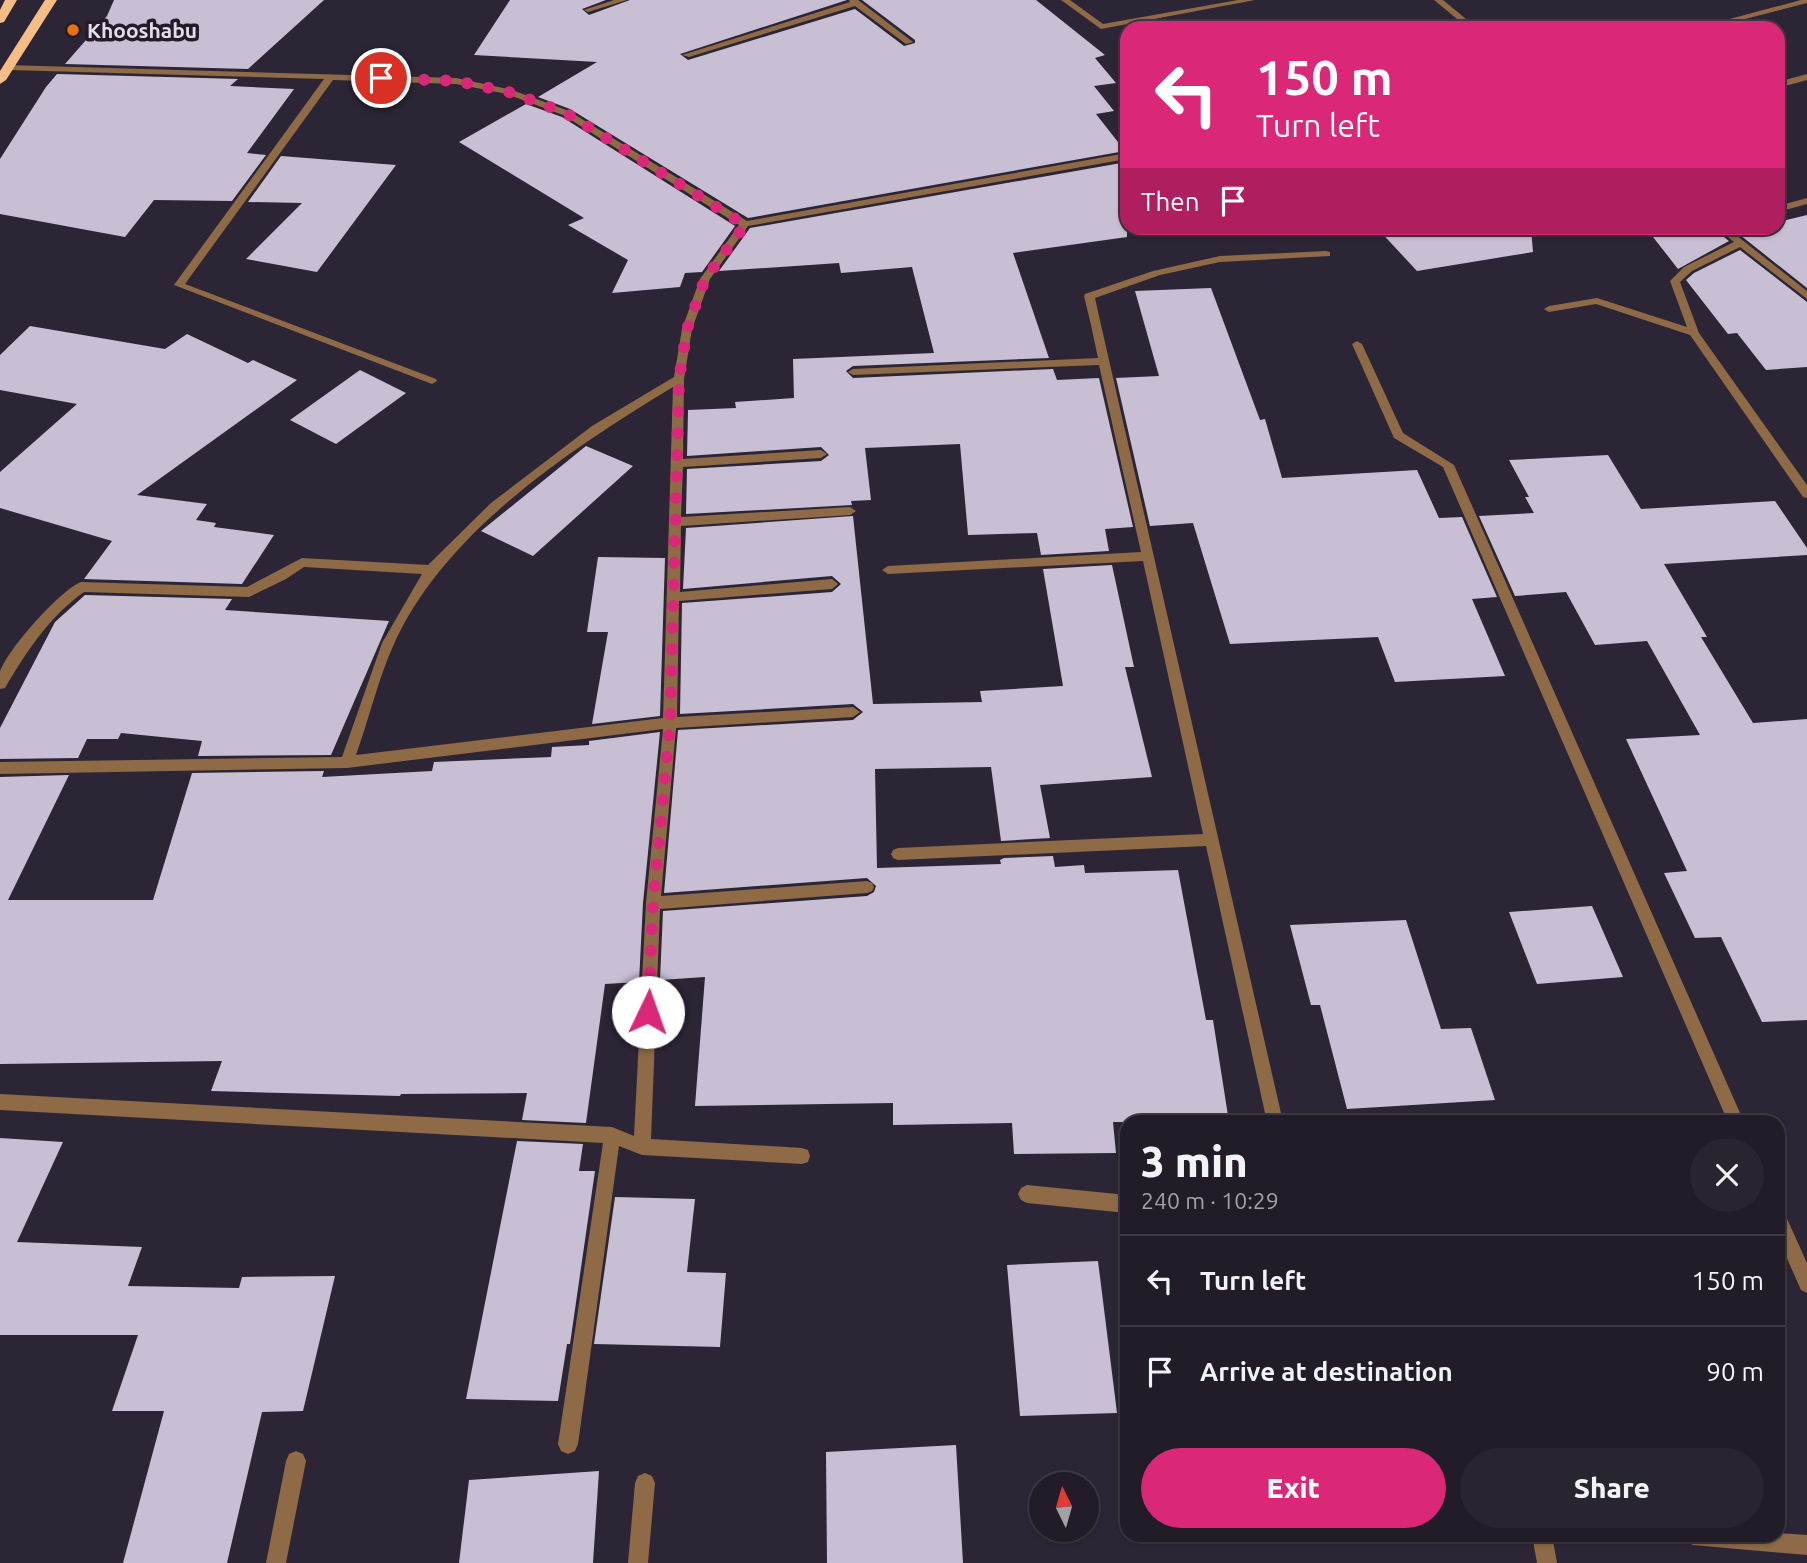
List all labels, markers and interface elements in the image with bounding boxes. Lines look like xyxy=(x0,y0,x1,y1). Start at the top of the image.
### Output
place label: Khooshabu xyxy=(87,18,197,42)
marker: Khooshabu xyxy=(65,22,81,38)
pin xyxy=(351,48,411,108)
icon: left xyxy=(1141,49,1232,140)
text: 150 m xyxy=(1256,49,1393,104)
icon: arrive xyxy=(362,59,400,97)
text: Turn left xyxy=(1256,107,1380,143)
icon: arrive xyxy=(1214,182,1252,220)
text: Then xyxy=(1141,187,1200,216)
position arrow xyxy=(611,975,685,1049)
text: 3 min xyxy=(1141,1138,1248,1185)
button: close xyxy=(1690,1138,1764,1212)
text: 240 m · 10:29 xyxy=(1141,1188,1279,1213)
icon: left xyxy=(1141,1262,1179,1300)
text: Turn left xyxy=(1200,1266,1306,1295)
text: 150 m xyxy=(1692,1266,1764,1295)
icon: arrive xyxy=(1141,1353,1179,1391)
text: Arrive at destination xyxy=(1200,1357,1453,1386)
text: 90 m xyxy=(1706,1357,1764,1386)
button: Exit xyxy=(1141,1448,1446,1528)
button: Share xyxy=(1460,1448,1764,1528)
north arrow xyxy=(1029,1472,1099,1542)
map controls xyxy=(1029,1472,1099,1542)

